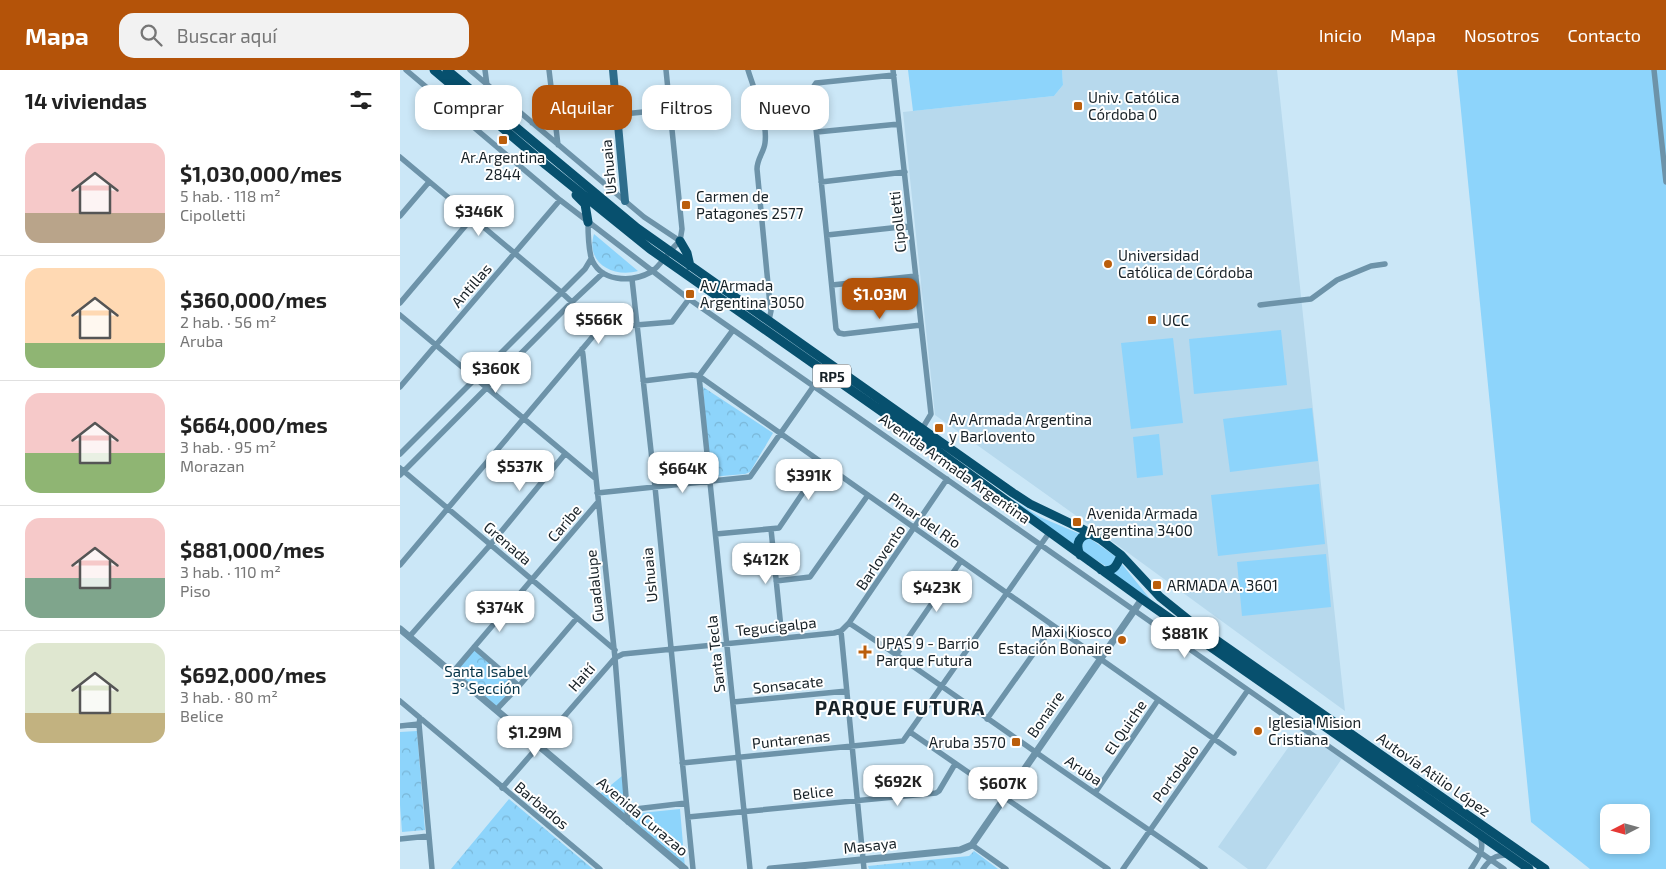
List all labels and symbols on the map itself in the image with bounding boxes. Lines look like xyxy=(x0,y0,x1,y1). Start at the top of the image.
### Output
place label: Univ. Católica Córdoba 0 xyxy=(1088,88,1179,123)
marker: Univ. Católica Córdoba 0 xyxy=(1072,100,1084,112)
marker: Ar.Argentina 2844 xyxy=(497,134,509,146)
street label: Ushuaia xyxy=(597,139,619,195)
place label: Ar.Argentina 2844 xyxy=(461,148,545,183)
place label: Carmen de Patagones 2577 xyxy=(696,187,804,222)
street label: Cipolletti xyxy=(885,190,909,254)
pin: $346K xyxy=(444,194,514,237)
marker: Carmen de Patagones 2577 xyxy=(680,199,692,211)
place label: Universidad Católica de Córdoba xyxy=(1118,246,1253,281)
marker: Universidad Católica de Córdoba xyxy=(1102,258,1114,270)
street label: Antillas xyxy=(447,259,495,311)
place label: Av Armada Argentina 3050 xyxy=(700,276,805,311)
pin: $1.03M xyxy=(839,278,921,320)
marker: Av Armada Argentina 3050 xyxy=(684,288,696,300)
pin: $566K xyxy=(564,302,634,345)
place label: UCC xyxy=(1162,311,1189,329)
marker: UCC xyxy=(1146,314,1158,326)
pin: $360K xyxy=(461,352,531,394)
road number: RP5 xyxy=(813,364,851,388)
street label: Avenida Armada Argentina xyxy=(876,409,1034,527)
place label: Av Armada Argentina y Barlovento xyxy=(949,410,1092,445)
marker: Av Armada Argentina y Barlovento xyxy=(933,422,945,434)
pin: $537K xyxy=(485,450,555,492)
pin: $664K xyxy=(648,452,718,494)
pin: $391K xyxy=(774,458,844,501)
street label: Pinar del Río xyxy=(885,488,965,552)
street label: Caribe xyxy=(543,501,585,545)
place label: Avenida Armada Argentina 3400 xyxy=(1087,504,1198,539)
marker: Avenida Armada Argentina 3400 xyxy=(1071,516,1083,528)
street label: Grenada xyxy=(481,517,535,569)
street label: Barlovento xyxy=(851,521,909,593)
pin: $412K xyxy=(731,542,801,585)
street label: Ushuaia xyxy=(638,547,660,603)
street label: Guadalupe xyxy=(581,549,607,623)
pin: $423K xyxy=(902,570,972,613)
place label: ARMADA A. 3601 xyxy=(1167,576,1278,594)
marker: ARMADA A. 3601 xyxy=(1151,579,1163,591)
pin: $374K xyxy=(465,590,535,633)
street label: Tegucigalpa xyxy=(735,613,817,639)
street label: Santa Tecla xyxy=(702,615,728,693)
pin: $881K xyxy=(1150,616,1220,659)
place label: Maxi Kiosco Estación Bonaire xyxy=(998,622,1112,657)
place label: UPAS 9 - Barrio Parque Futura xyxy=(876,634,979,669)
marker: Maxi Kiosco Estación Bonaire xyxy=(1116,634,1128,646)
marker: UPAS 9 - Barrio Parque Futura xyxy=(858,645,872,659)
street label: Haití xyxy=(564,658,599,695)
park label: Santa Isabel 3° Sección xyxy=(444,662,528,697)
street label: Sonsacate xyxy=(752,671,824,697)
street label: Bonaire xyxy=(1023,687,1067,741)
district label: PARQUE FUTURA xyxy=(815,695,985,720)
street label: El Quiche xyxy=(1100,696,1151,758)
place label: Iglesia Mision Cristiana xyxy=(1268,713,1361,748)
pin: $1.29M xyxy=(494,716,576,758)
marker: Iglesia Mision Cristiana xyxy=(1252,725,1264,737)
street label: Puntarenas xyxy=(751,726,831,752)
street label: Autovía Atilio López xyxy=(1374,728,1494,820)
place label: Aruba 3570 xyxy=(929,733,1006,751)
marker: Aruba 3570 xyxy=(1010,736,1022,748)
street label: Portobelo xyxy=(1148,741,1202,805)
street label: Aruba xyxy=(1062,751,1106,789)
pin: $692K xyxy=(863,764,933,807)
pin: $607K xyxy=(968,766,1038,809)
street label: Avenida Curazao xyxy=(594,773,692,859)
street label: Barbados xyxy=(511,777,573,833)
street label: Belice xyxy=(792,781,834,803)
north arrow xyxy=(1600,804,1650,854)
street label: Masaya xyxy=(843,833,897,857)

